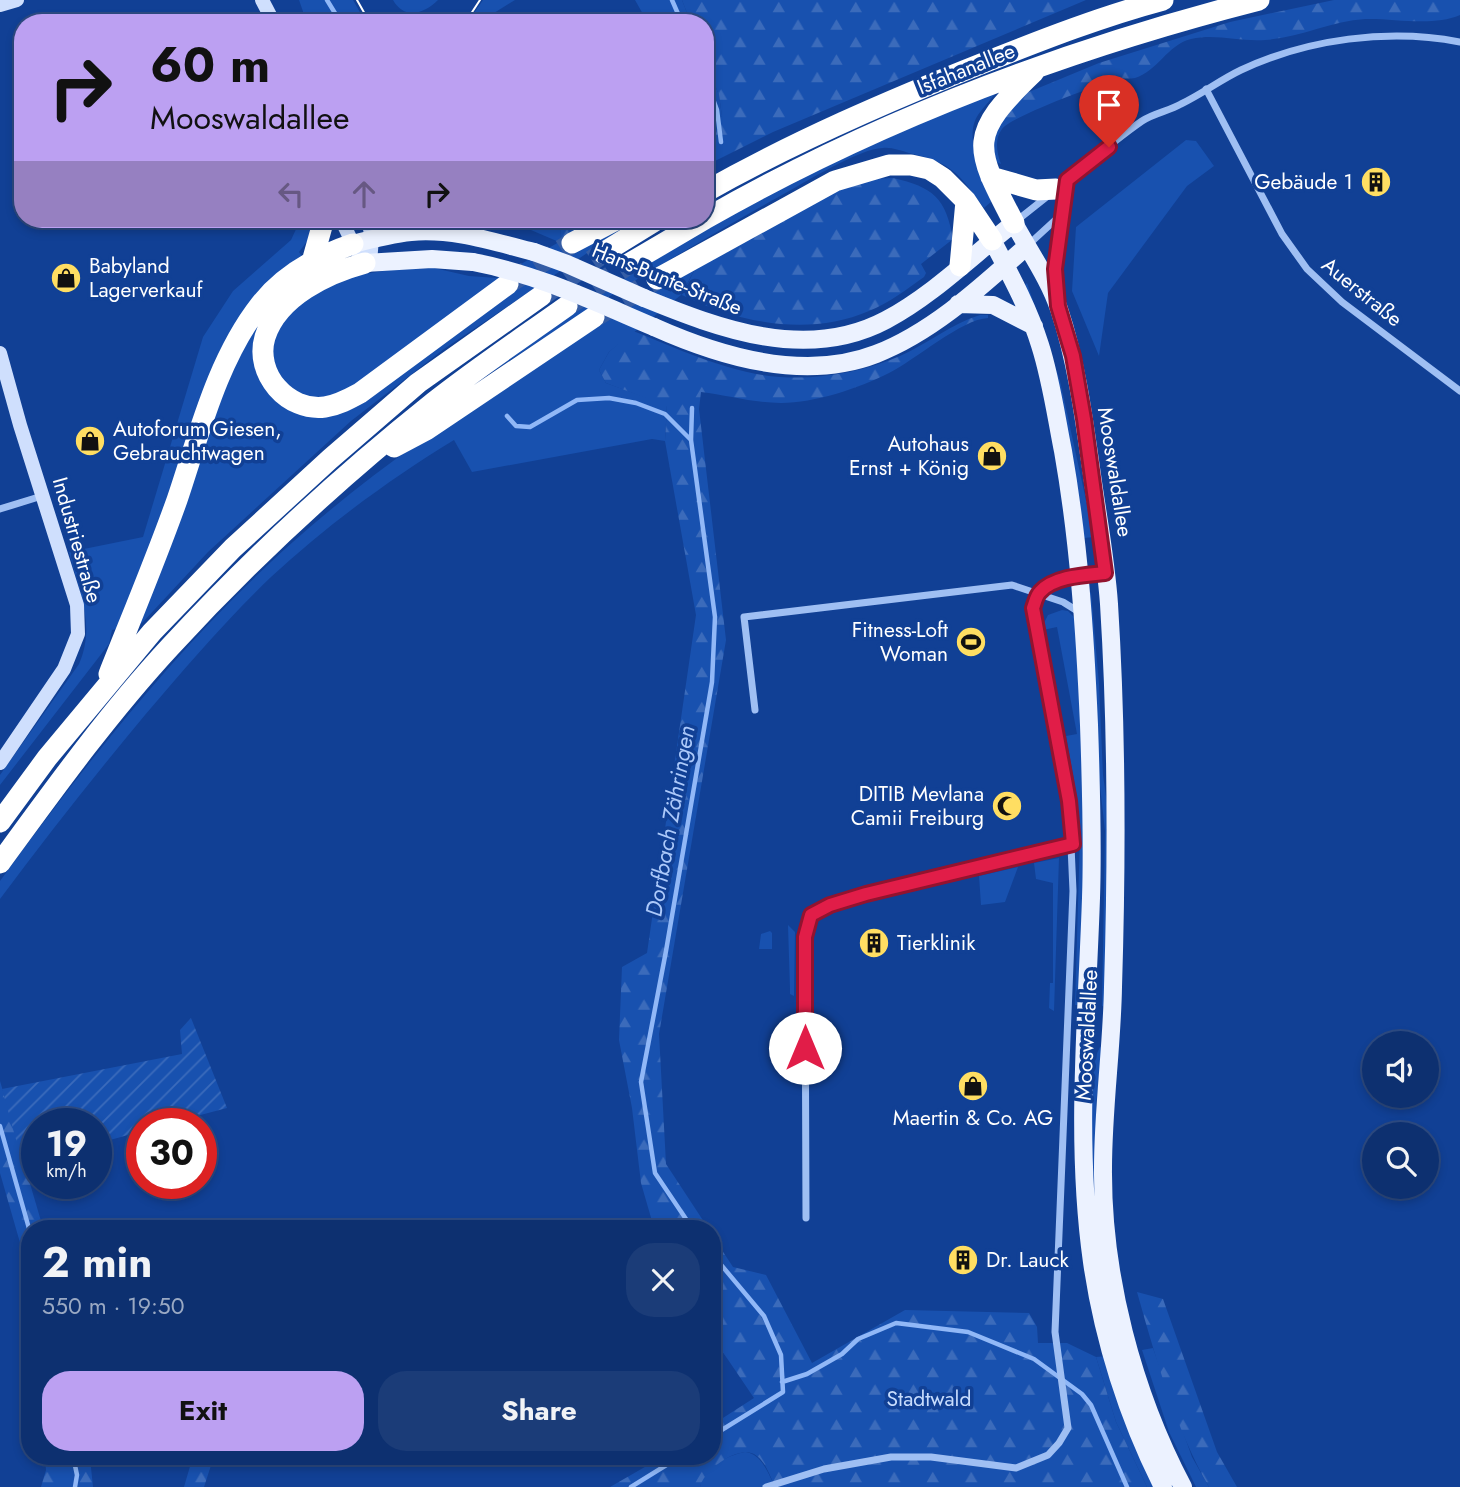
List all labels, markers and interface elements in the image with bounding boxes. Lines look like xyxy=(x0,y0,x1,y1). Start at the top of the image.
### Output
text: 60 m xyxy=(150,30,270,100)
street label: Isfahanallee xyxy=(913,36,1020,102)
icon: right xyxy=(35,42,126,133)
pin xyxy=(1079,75,1139,147)
icon: arrive xyxy=(1090,86,1128,124)
text: Mooswaldallee xyxy=(150,95,349,141)
building icon: Gebäude 1 xyxy=(1359,165,1393,199)
place label: Gebäude 1 xyxy=(1254,167,1353,197)
icon: left xyxy=(272,175,310,213)
icon: ahead xyxy=(345,175,383,213)
icon: right xyxy=(418,175,456,213)
street label: Hans-Bunte-Straße xyxy=(587,235,747,323)
street label: Auerstraße xyxy=(1315,250,1409,334)
place label: Babyland Lagerverkauf xyxy=(89,251,203,305)
shop icon: Babyland Lagerverkauf xyxy=(49,261,83,295)
street label: Mooswaldallee xyxy=(1090,405,1140,539)
place label: Autoforum Giesen, Gebrauchtwagen xyxy=(113,414,282,468)
shop icon: Autoforum Giesen, Gebrauchtwagen xyxy=(73,424,107,458)
place label: Autohaus Ernst + König xyxy=(849,429,969,483)
shop icon: Autohaus Ernst + König xyxy=(975,439,1009,473)
street label: Industriestraße xyxy=(45,474,109,607)
place label: Fitness-Loft Woman xyxy=(852,615,948,669)
sports icon: Fitness-Loft Woman xyxy=(954,625,988,659)
water label: Dorfbach Zähringen xyxy=(636,723,704,919)
place label: DITIB Mevlana Camii Freiburg xyxy=(851,779,984,833)
mosque icon: DITIB Mevlana Camii Freiburg xyxy=(990,789,1024,823)
building icon: Tierklinik xyxy=(857,926,891,960)
place label: Tierklinik xyxy=(897,928,976,958)
street label: Mooswaldallee xyxy=(1069,969,1105,1101)
position arrow xyxy=(768,1011,842,1085)
map controls xyxy=(1362,1031,1439,1199)
button: sound xyxy=(1362,1031,1439,1108)
shop icon: Maertin & Co. AG xyxy=(956,1069,990,1103)
place label: Maertin & Co. AG xyxy=(893,1103,1053,1133)
speed limit sign: 30 xyxy=(126,1108,217,1199)
text: 19 xyxy=(46,1119,87,1169)
button: search xyxy=(1362,1122,1439,1199)
text: km/h xyxy=(46,1158,87,1184)
text: 2 min xyxy=(42,1232,152,1293)
button: close xyxy=(626,1243,700,1317)
building icon: Dr. Lauck xyxy=(946,1243,980,1277)
place label: Dr. Lauck xyxy=(986,1245,1069,1275)
text: 550 m · 19:50 xyxy=(42,1289,185,1323)
button: Exit xyxy=(42,1371,364,1451)
button: Share xyxy=(378,1371,700,1451)
park label: Stadtwald xyxy=(887,1384,971,1414)

